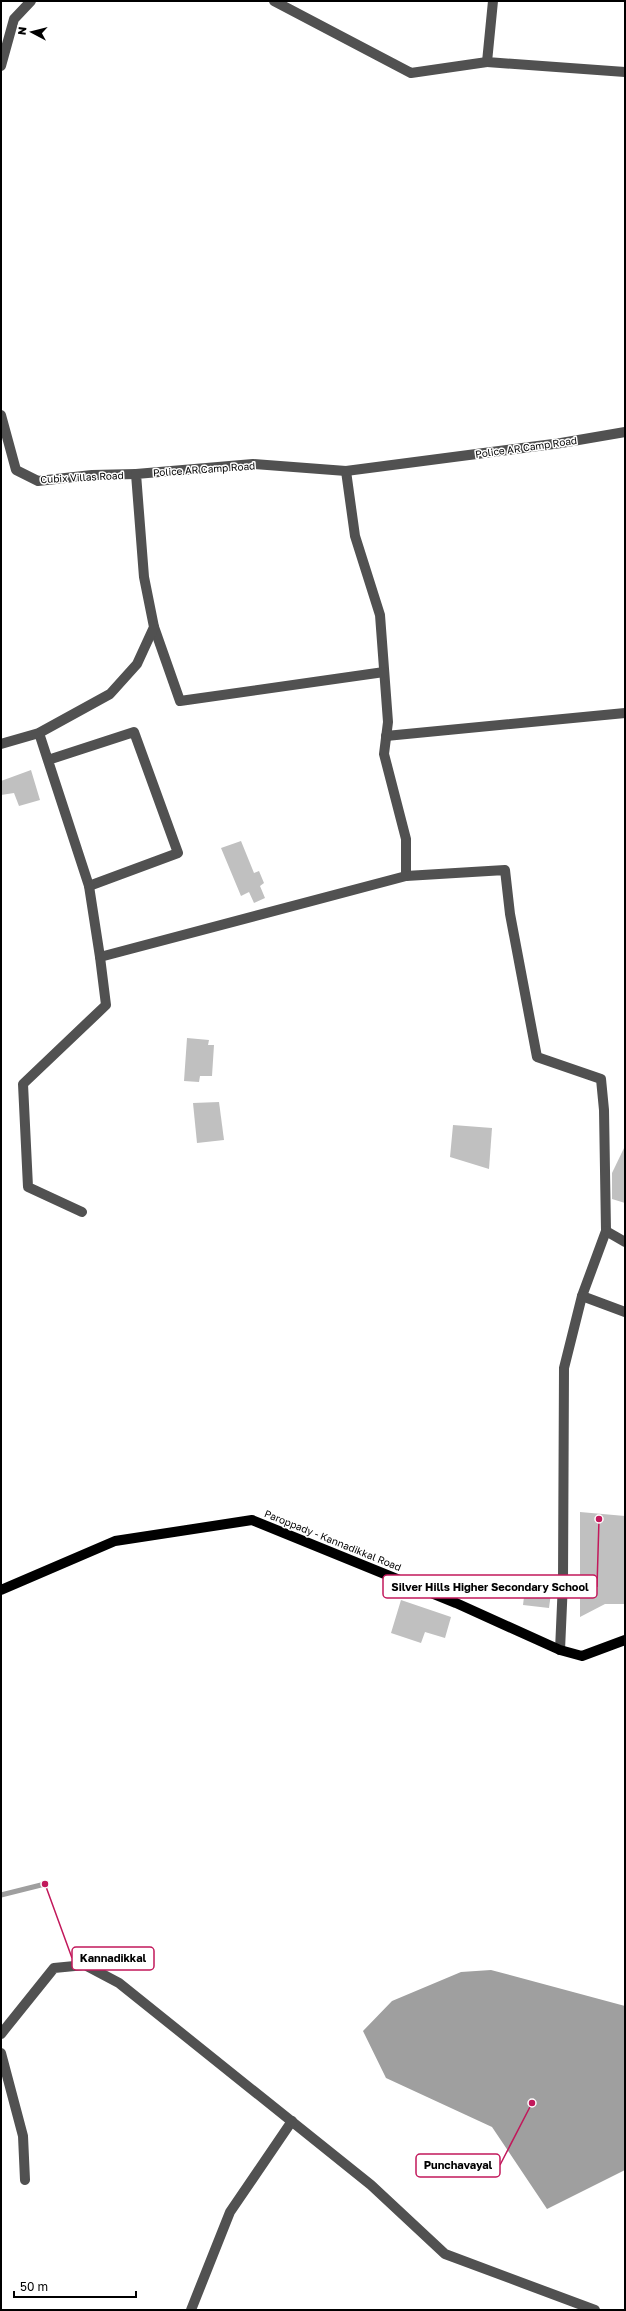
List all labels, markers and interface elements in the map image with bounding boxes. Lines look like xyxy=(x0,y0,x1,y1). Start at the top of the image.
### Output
north arrow xyxy=(12,12,52,52)
text: N xyxy=(15,26,29,36)
street label: Police AR Camp Road xyxy=(474,434,578,460)
street label: Police AR Camp Road xyxy=(152,459,256,479)
street label: Cubix Villas Road xyxy=(40,469,124,485)
street label: Paroppady - Kannadikkal Road xyxy=(263,1507,403,1573)
callout: Silver Hills Higher Secondary School xyxy=(383,1575,597,1598)
text: Silver Hills Higher Secondary School xyxy=(391,1580,589,1593)
callout: Kannadikkal xyxy=(72,1947,154,1970)
text: Kannadikkal xyxy=(80,1951,147,1964)
callout: Punchavayal xyxy=(416,2154,500,2177)
text: Punchavayal xyxy=(424,2158,493,2171)
scale bar xyxy=(14,2273,136,2299)
text: 50 m xyxy=(20,2279,48,2294)

